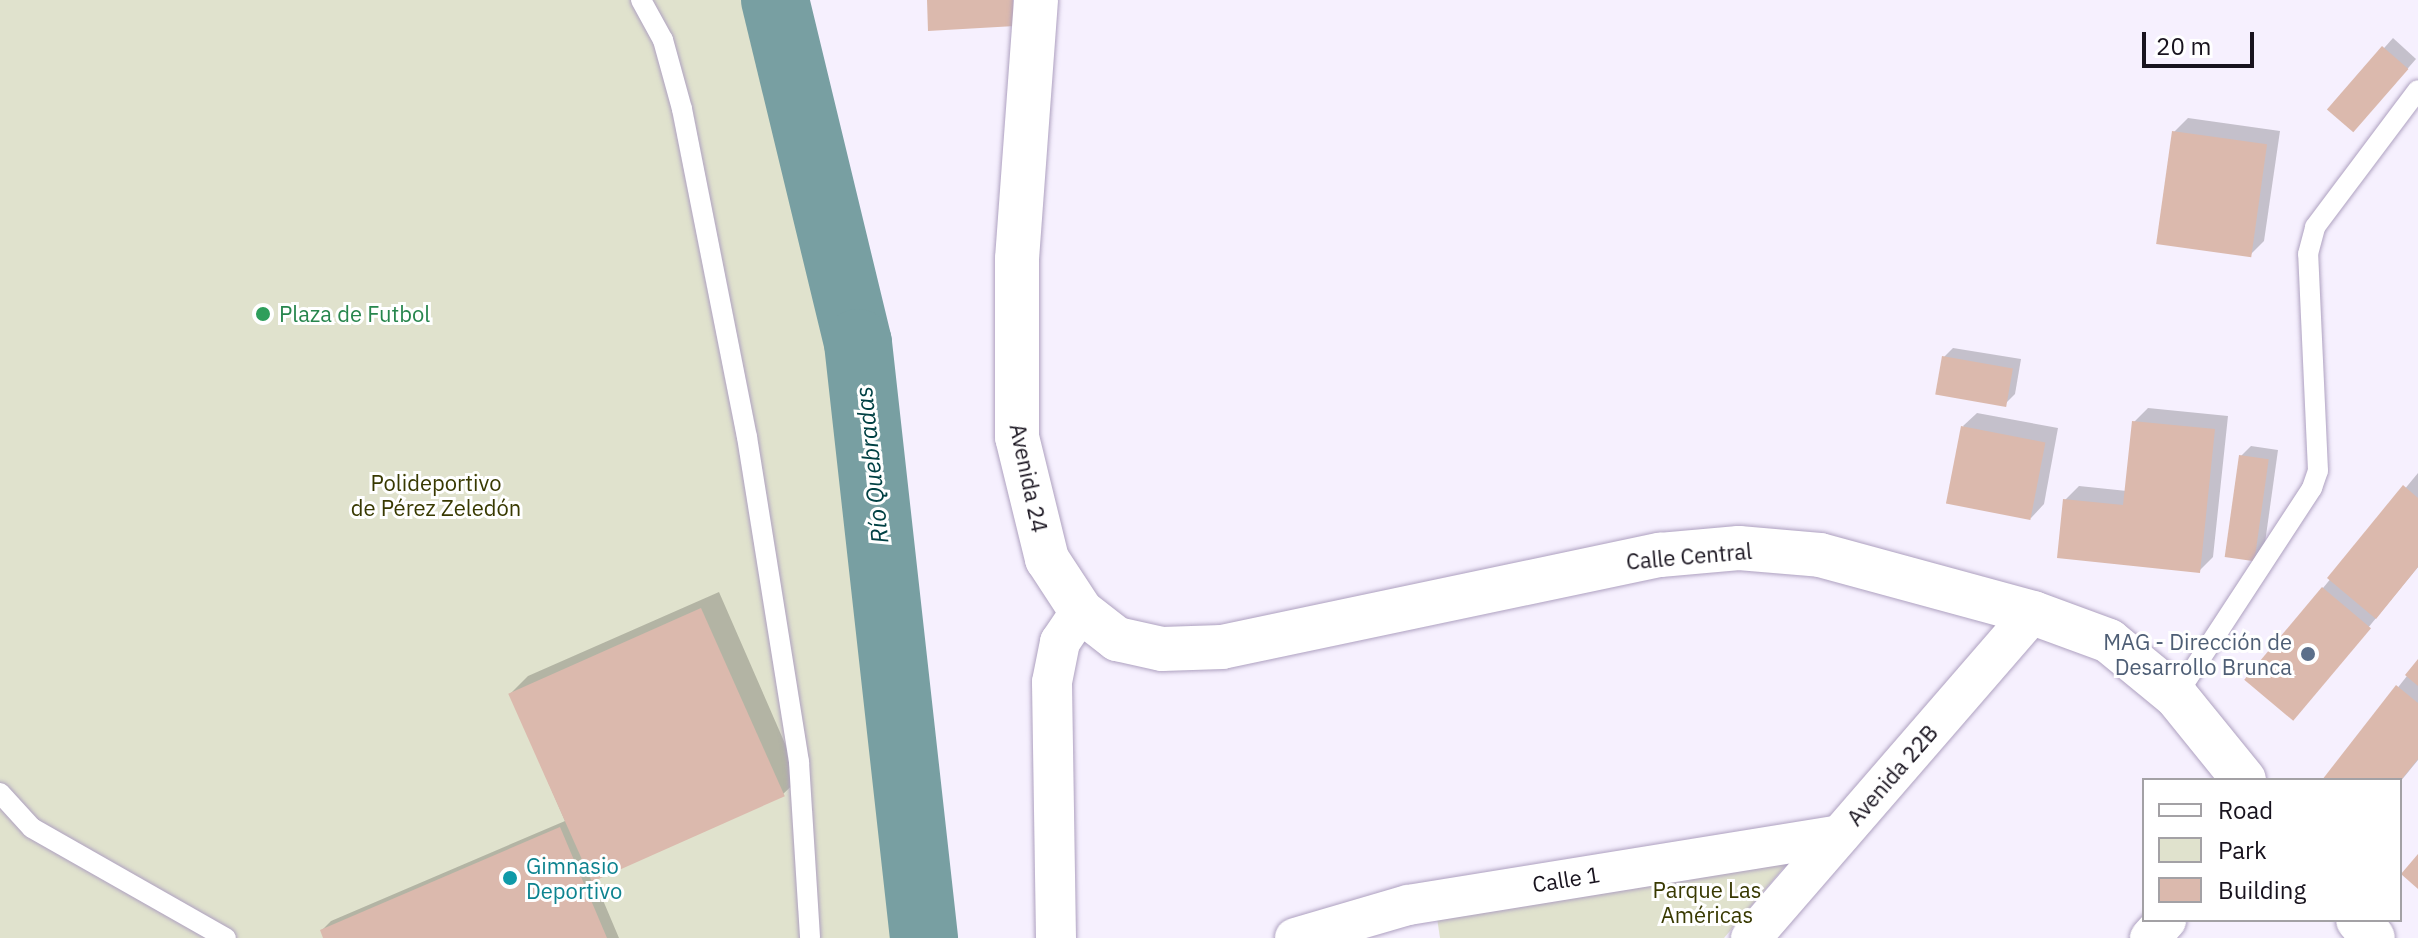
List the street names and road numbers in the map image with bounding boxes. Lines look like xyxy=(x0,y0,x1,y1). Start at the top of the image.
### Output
street label: Avenida 24 xyxy=(1005,421,1053,535)
street label: Calle Central xyxy=(1625,537,1753,575)
street label: Avenida 22B xyxy=(1841,719,1943,831)
street label: Calle 1 xyxy=(1530,861,1602,897)

